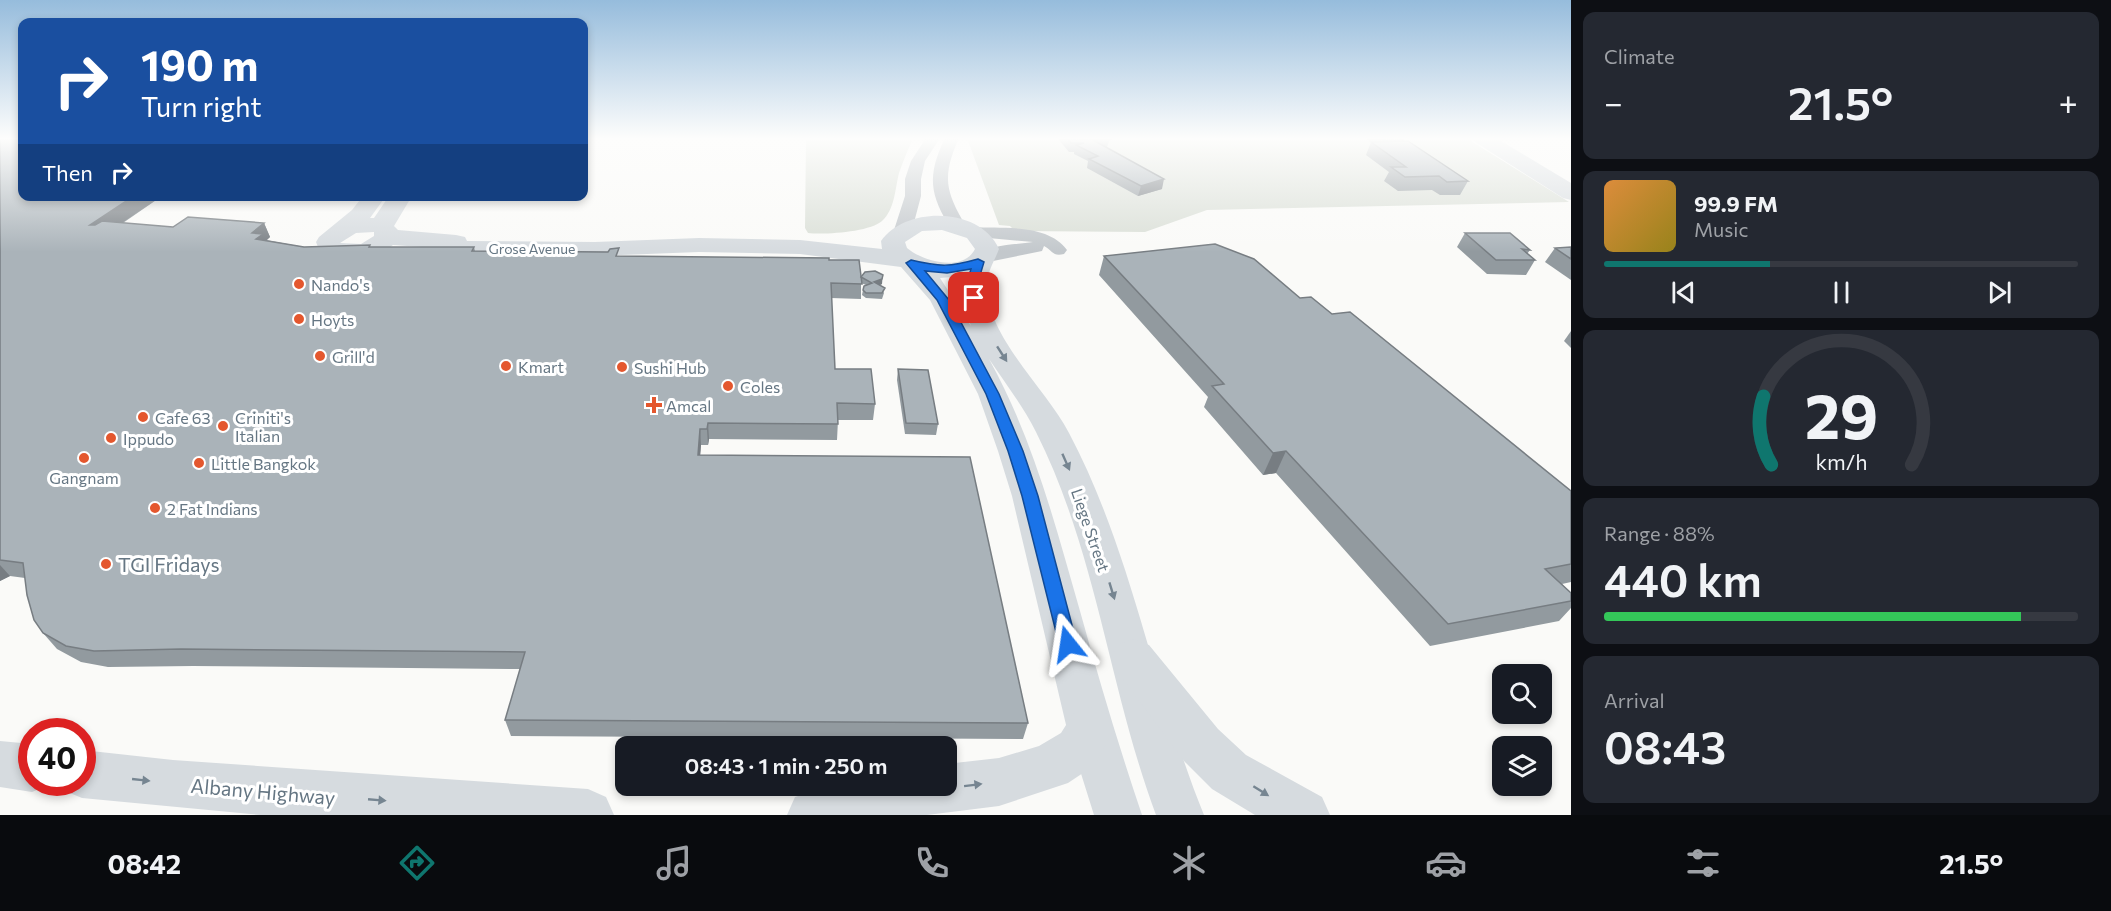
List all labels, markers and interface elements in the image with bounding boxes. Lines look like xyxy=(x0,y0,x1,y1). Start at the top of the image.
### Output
text: 190 m xyxy=(141,38,259,90)
icon: right xyxy=(42,42,120,120)
text: Climate xyxy=(1604,44,1674,68)
text: 21.5° xyxy=(1788,74,1893,129)
text: − xyxy=(1604,81,1623,122)
text: + xyxy=(2059,81,2078,122)
text: Turn right xyxy=(141,90,261,123)
icon: right xyxy=(105,156,138,189)
text: Then xyxy=(42,159,93,186)
text: 99.9 FM xyxy=(1694,190,1778,217)
text: Music xyxy=(1694,217,1748,241)
street label: Grose Avenue xyxy=(489,240,575,257)
pin xyxy=(948,272,999,323)
place label: Nando's xyxy=(311,275,370,294)
icon: previous xyxy=(1667,276,1700,309)
icon: pause xyxy=(1825,276,1858,309)
icon: next xyxy=(1983,276,2016,309)
marker: Nando's xyxy=(292,277,306,291)
icon: arrive xyxy=(957,281,990,314)
place label: Hoyts xyxy=(311,310,354,329)
marker: Hoyts xyxy=(292,312,306,326)
one-way arrow xyxy=(996,346,1007,362)
place label: Grill'd xyxy=(332,347,375,366)
marker: Grill'd xyxy=(313,349,327,363)
place label: Kmart xyxy=(518,357,564,376)
place label: Sushi Hub xyxy=(634,358,706,377)
marker: Kmart xyxy=(499,359,513,373)
marker: Sushi Hub xyxy=(615,360,629,374)
text: 29 xyxy=(1804,376,1878,452)
place label: Coles xyxy=(740,377,780,396)
marker: Coles xyxy=(721,379,735,393)
place label: Amcal xyxy=(666,396,711,415)
marker: Amcal xyxy=(647,398,661,412)
place label: Cafe 63 xyxy=(155,408,211,427)
place label: Criniti's Italian xyxy=(235,408,291,445)
marker: Cafe 63 xyxy=(136,410,150,424)
marker: Criniti's Italian xyxy=(216,419,230,433)
place label: Ippudo xyxy=(123,429,174,448)
marker: Ippudo xyxy=(104,431,118,445)
text: km/h xyxy=(1815,448,1867,474)
marker: Gangnam xyxy=(77,451,91,465)
place label: Little Bangkok xyxy=(211,454,316,473)
one-way arrow xyxy=(1061,454,1071,472)
marker: Little Bangkok xyxy=(192,456,206,470)
place label: Gangnam xyxy=(49,468,119,487)
street label: Liege Street xyxy=(1068,486,1114,575)
place label: 2 Fat Indians xyxy=(167,499,258,518)
marker: 2 Fat Indians xyxy=(148,501,162,515)
text: Range · 88% xyxy=(1604,521,1715,545)
text: 440 km xyxy=(1604,551,1762,606)
place label: TGI Fridays xyxy=(118,552,220,576)
marker: TGI Fridays xyxy=(99,557,113,571)
one-way arrow xyxy=(1108,582,1117,600)
position arrow xyxy=(1036,612,1100,676)
map controls xyxy=(1492,664,1552,796)
button: search xyxy=(1492,664,1552,724)
text: Arrival xyxy=(1604,688,1665,712)
speed limit sign: 40 xyxy=(18,718,96,796)
text: 08:43 xyxy=(1604,718,1726,773)
button: layers xyxy=(1492,736,1552,796)
text: 08:43 · 1 min · 250 m xyxy=(685,752,887,779)
street label: Albany Highway xyxy=(190,773,336,809)
one-way arrow xyxy=(131,775,150,785)
one-way arrow xyxy=(964,780,983,789)
one-way arrow xyxy=(1253,786,1269,797)
one-way arrow xyxy=(367,795,386,805)
icon: directions xyxy=(396,842,438,884)
icon: music xyxy=(653,842,695,884)
icon: phone xyxy=(911,842,953,884)
icon: climate xyxy=(1168,842,1210,884)
icon: car xyxy=(1425,842,1467,884)
icon: filters xyxy=(1682,842,1724,884)
text: 08:42 xyxy=(108,847,181,880)
text: 21.5° xyxy=(1939,847,2003,880)

